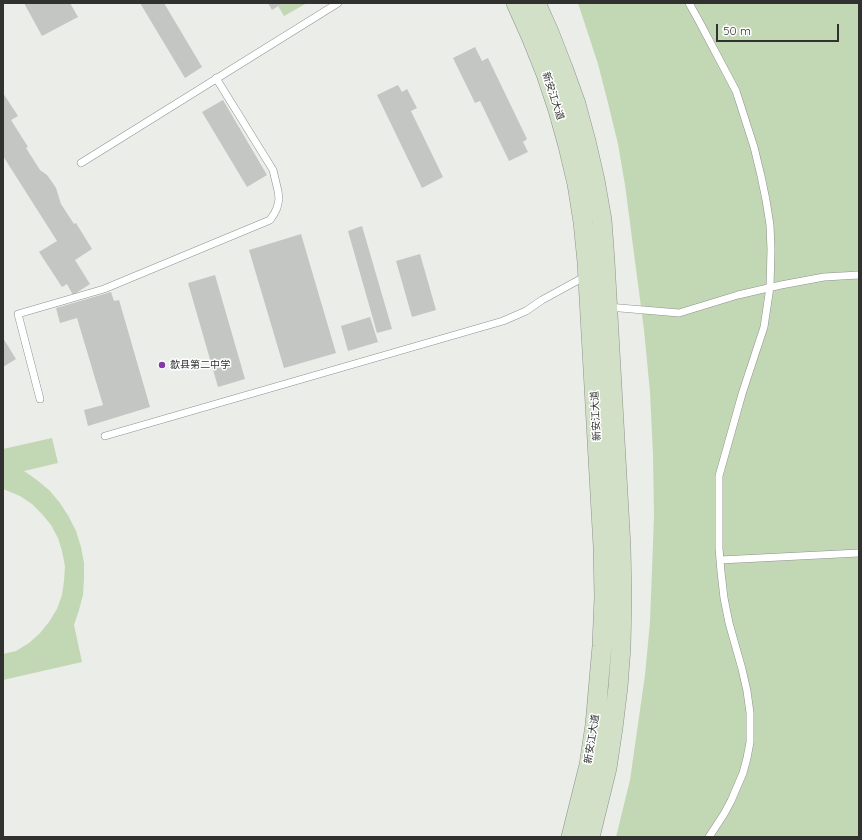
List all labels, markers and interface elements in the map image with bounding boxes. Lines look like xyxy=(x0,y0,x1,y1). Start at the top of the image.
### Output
scale bar xyxy=(718,16,841,42)
text: 50 m xyxy=(723,23,751,38)
street label: 新安江大道 xyxy=(540,70,566,122)
place label: 歙县第二中学 xyxy=(170,359,230,371)
marker: 歙县第二中学 xyxy=(157,360,167,370)
street label: 新安江大道 xyxy=(589,391,603,441)
street label: 新安江大道 xyxy=(582,713,602,765)

